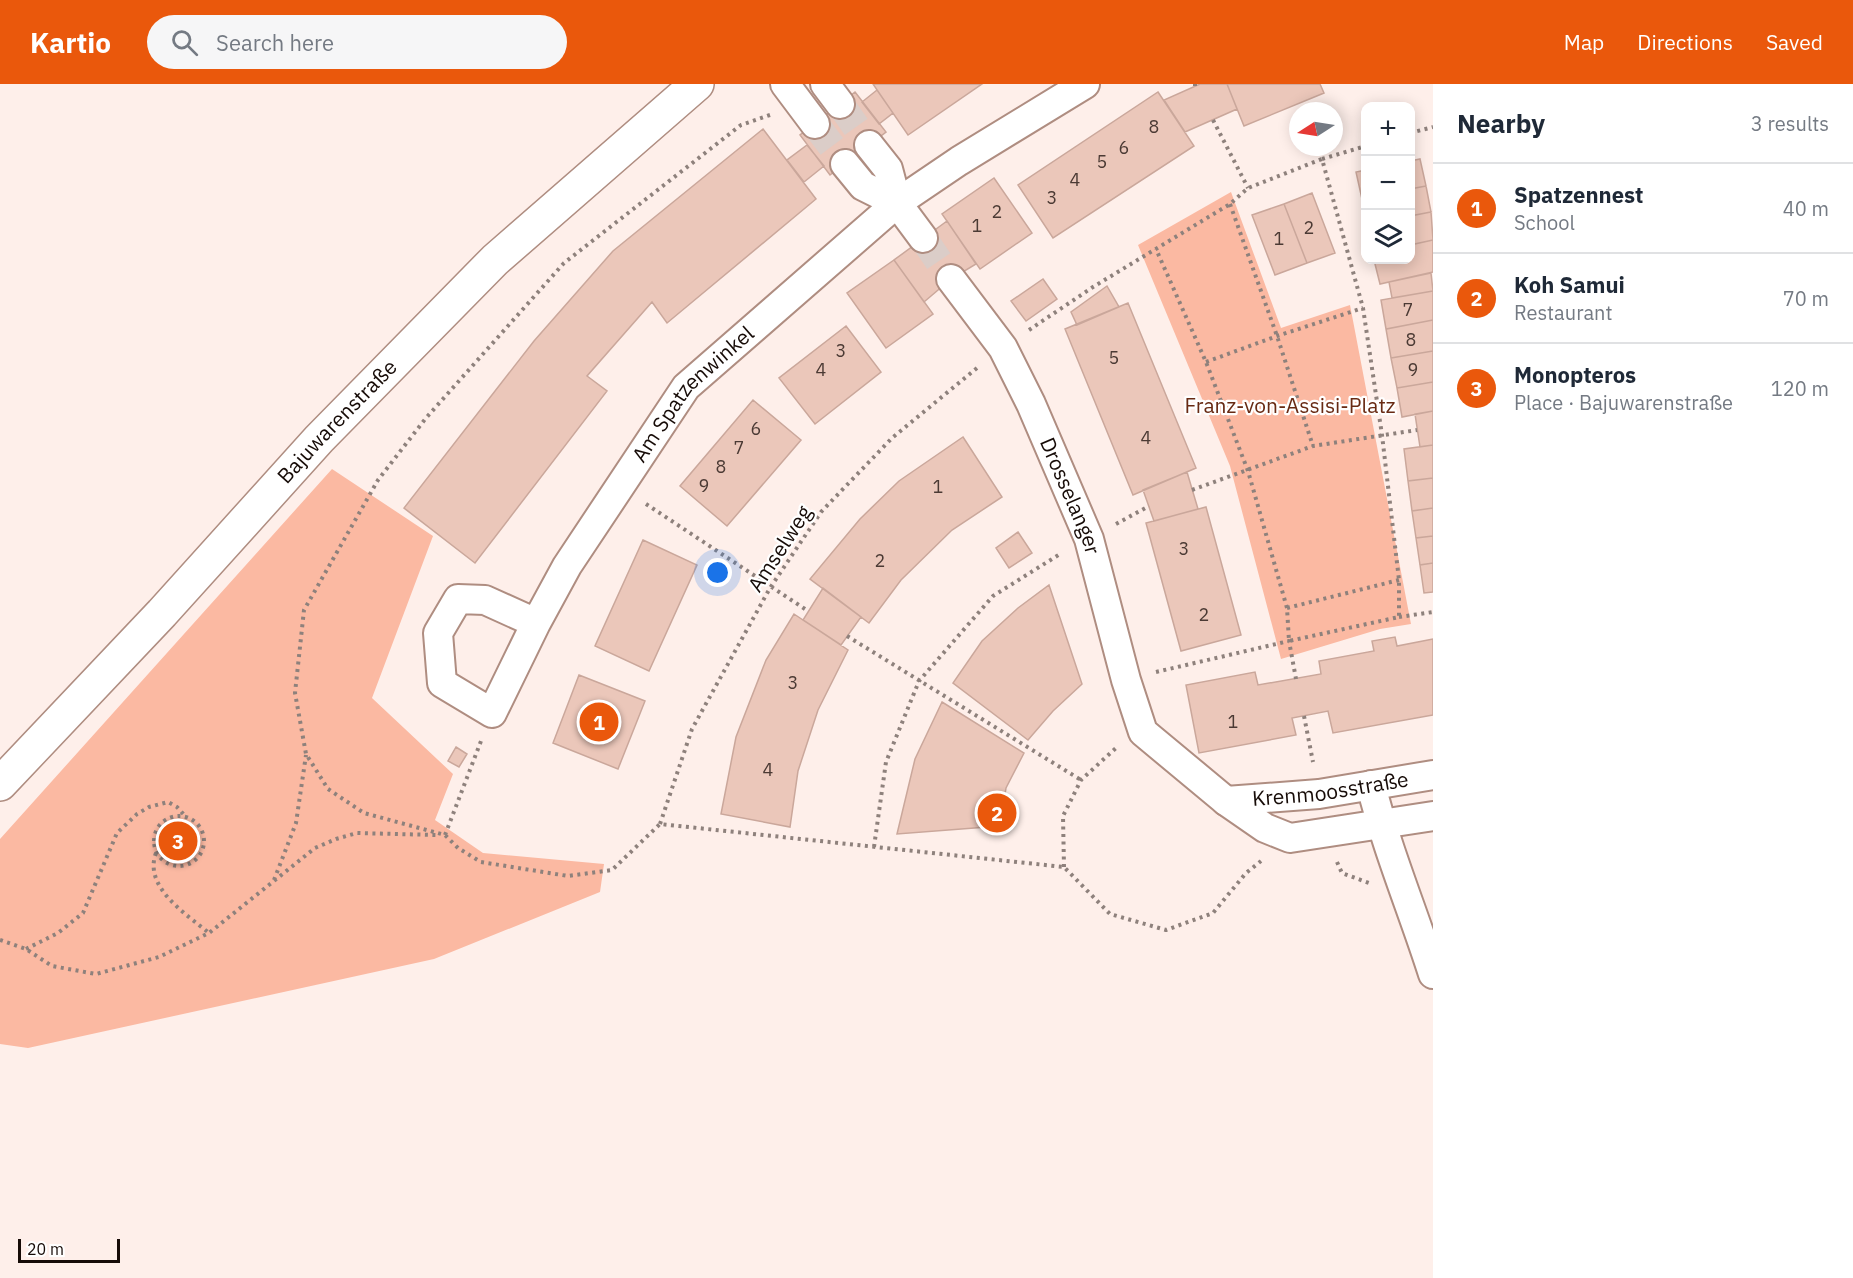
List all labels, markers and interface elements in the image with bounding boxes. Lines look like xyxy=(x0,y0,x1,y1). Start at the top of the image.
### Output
search box xyxy=(147,15,567,69)
text: Kartio xyxy=(30,24,111,61)
icon: search xyxy=(168,26,201,59)
text: Search here xyxy=(216,28,334,57)
text: Map xyxy=(1564,28,1604,56)
text: Directions xyxy=(1637,28,1733,56)
text: Saved xyxy=(1766,28,1823,56)
north arrow xyxy=(1289,102,1343,156)
map controls xyxy=(1361,102,1415,264)
button: + xyxy=(1361,102,1415,156)
text: Nearby xyxy=(1457,106,1545,140)
text: 3 results xyxy=(1751,110,1829,137)
house number: 8 xyxy=(1149,115,1159,138)
house number: 6 xyxy=(1119,136,1129,159)
house number: 5 xyxy=(1097,150,1107,173)
button: − xyxy=(1361,156,1415,210)
house number: 4 xyxy=(1070,168,1081,191)
text: Spatzennest xyxy=(1514,180,1643,209)
house number: 3 xyxy=(1047,186,1057,209)
text: 1 xyxy=(1471,195,1483,222)
text: 40 m xyxy=(1783,195,1829,222)
house number: 2 xyxy=(992,200,1002,223)
text: School xyxy=(1514,209,1575,236)
button: layers xyxy=(1361,210,1415,264)
house number: 1 xyxy=(972,214,982,237)
house number: 2 xyxy=(1304,216,1314,239)
house number: 1 xyxy=(1274,227,1284,250)
text: Koh Samui xyxy=(1514,270,1625,299)
text: 2 xyxy=(1471,285,1483,312)
text: 70 m xyxy=(1783,285,1829,312)
house number: 7 xyxy=(1403,298,1413,321)
text: Restaurant xyxy=(1514,299,1612,326)
street label: Am Spatzenwinkel xyxy=(625,319,760,467)
house number: 8 xyxy=(1406,328,1416,351)
house number: 3 xyxy=(836,339,846,362)
house number: 5 xyxy=(1109,346,1119,369)
street label: Bajuwarenstraße xyxy=(271,353,403,489)
house number: 4 xyxy=(816,358,827,381)
house number: 9 xyxy=(1408,358,1418,381)
text: Monopteros xyxy=(1514,360,1636,389)
text: 3 xyxy=(1471,375,1483,402)
text: 120 m xyxy=(1771,375,1829,402)
text: Place · Bajuwarenstraße xyxy=(1514,389,1733,416)
park label: Franz-von-Assisi-Platz xyxy=(1184,391,1396,419)
house number: 6 xyxy=(751,417,761,440)
house number: 4 xyxy=(1141,426,1152,449)
street label: Drosselanger xyxy=(1034,433,1107,557)
house number: 7 xyxy=(734,436,744,459)
house number: 8 xyxy=(716,455,726,478)
house number: 9 xyxy=(699,474,709,497)
house number: 1 xyxy=(933,475,943,498)
street label: Amselweg xyxy=(741,500,818,597)
house number: 3 xyxy=(1179,537,1189,560)
house number: 2 xyxy=(875,549,885,572)
your location xyxy=(703,558,732,587)
house number: 2 xyxy=(1199,603,1209,626)
house number: 3 xyxy=(788,671,798,694)
pin: 1 xyxy=(580,700,618,744)
house number: 1 xyxy=(1228,710,1238,733)
house number: 4 xyxy=(763,758,774,781)
street label: Krenmoosstraße xyxy=(1251,764,1410,812)
pin: 2 xyxy=(978,790,1016,836)
pin: 3 xyxy=(158,818,198,864)
scale bar xyxy=(18,1236,120,1264)
text: 20 m xyxy=(27,1239,64,1259)

